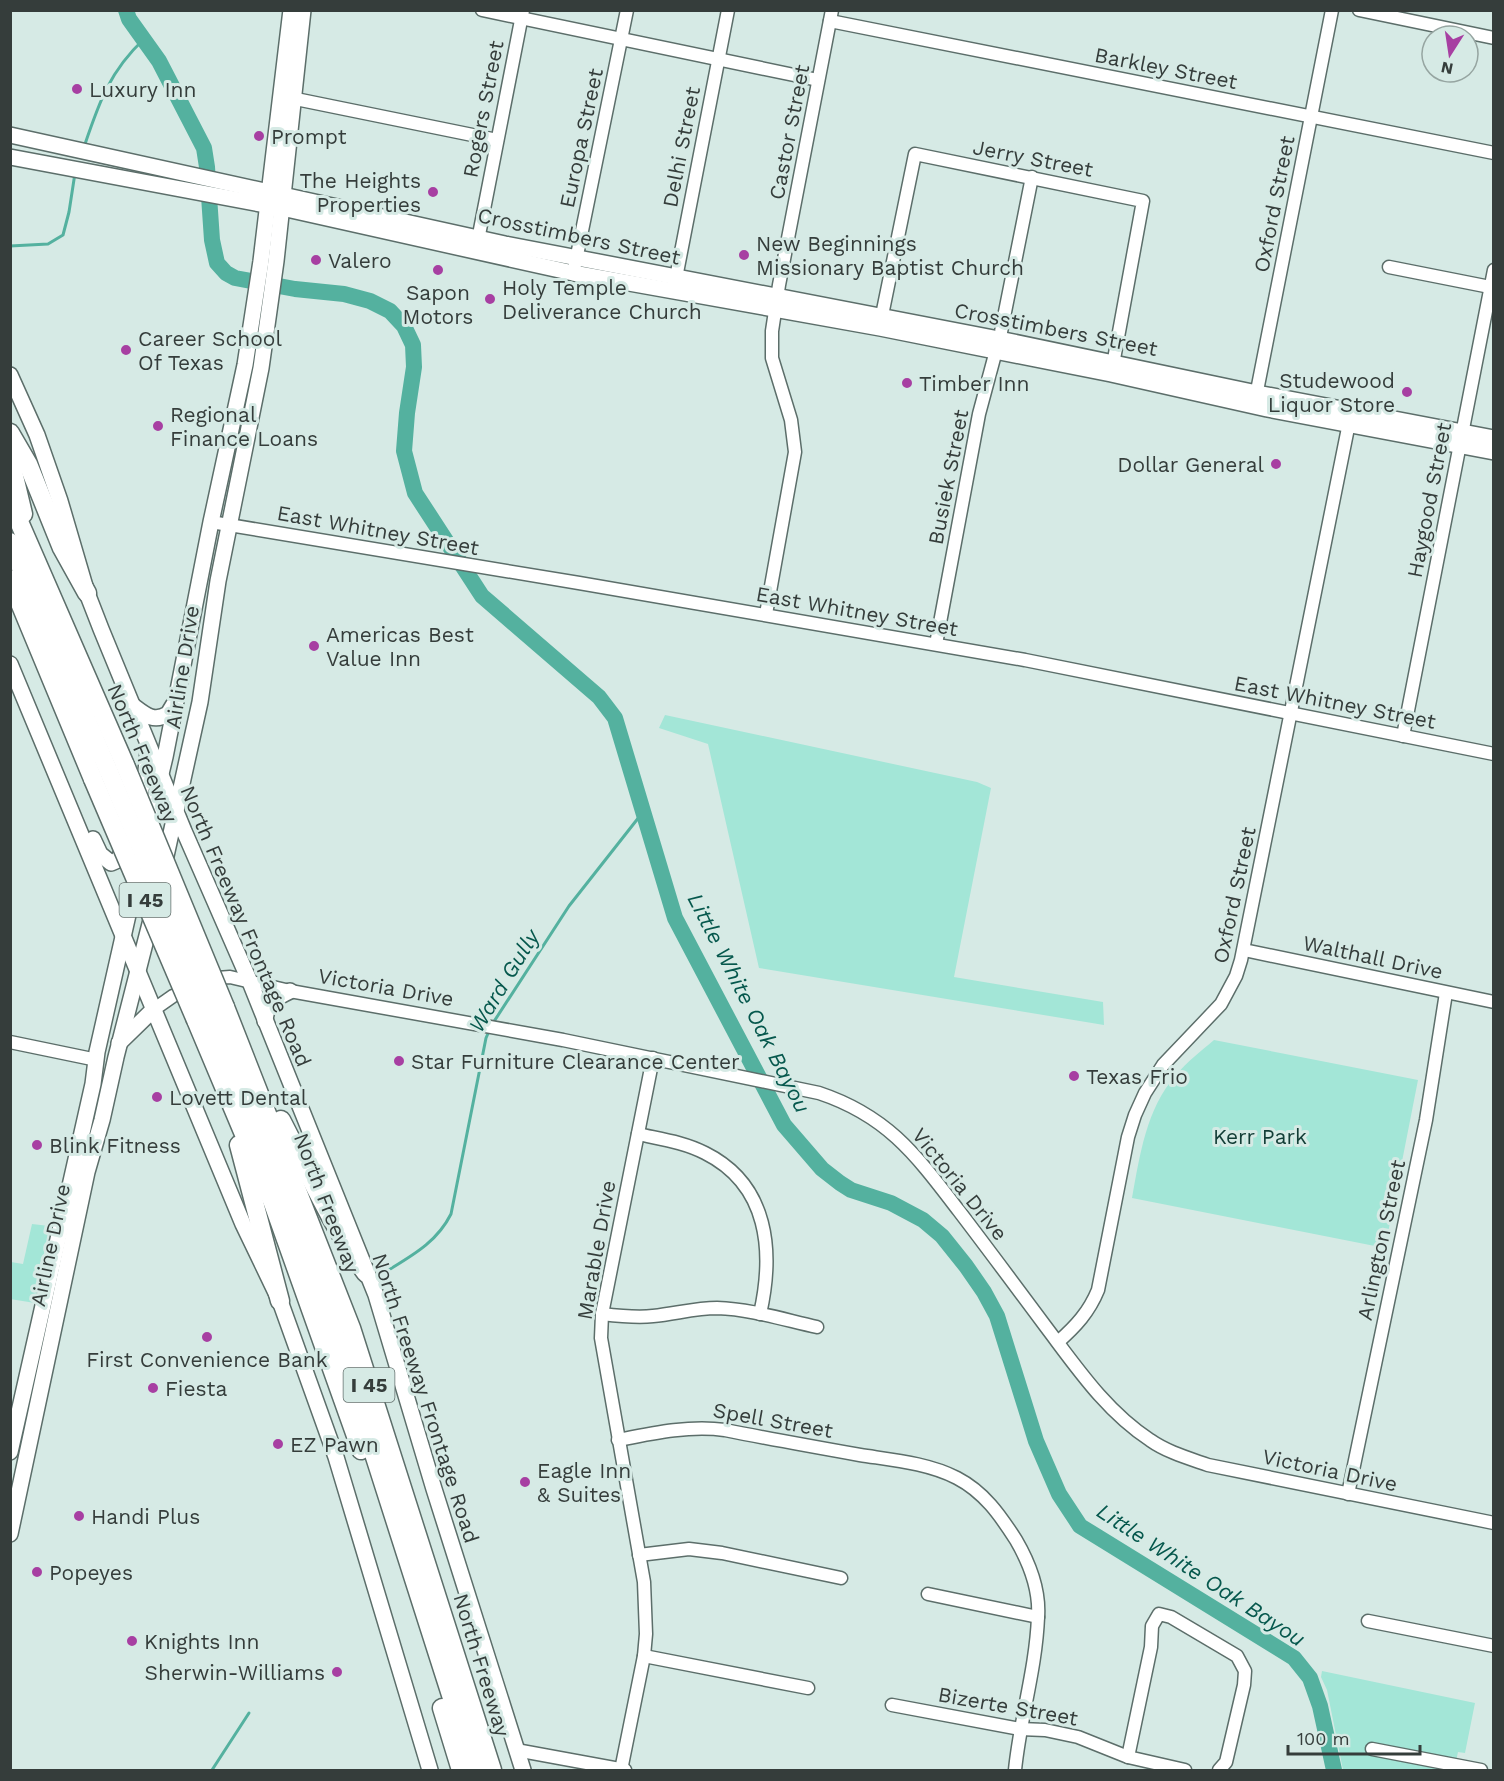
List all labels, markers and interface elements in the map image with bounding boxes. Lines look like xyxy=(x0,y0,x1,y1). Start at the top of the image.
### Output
north arrow xyxy=(1420,24,1480,84)
street label: Rogers Street xyxy=(457,38,509,180)
street label: Barkley Street xyxy=(1093,42,1240,94)
text: N xyxy=(1439,58,1455,79)
street label: Castor Street xyxy=(764,62,814,202)
street label: Europa Street xyxy=(554,66,608,210)
place label: Luxury Inn xyxy=(89,77,197,102)
marker: Luxury Inn xyxy=(70,82,84,96)
street label: Delhi Street xyxy=(657,84,705,210)
place label: Prompt xyxy=(271,124,347,149)
marker: Prompt xyxy=(252,129,266,143)
street label: Oxford Street xyxy=(1248,133,1300,275)
street label: Jerry Street xyxy=(971,134,1095,182)
place label: The Heights Properties xyxy=(300,168,421,217)
marker: The Heights Properties xyxy=(426,185,440,199)
street label: Crosstimbers Street xyxy=(475,202,683,270)
place label: New Beginnings Missionary Baptist Church xyxy=(756,231,1024,280)
place label: Valero xyxy=(328,248,392,273)
marker: New Beginnings Missionary Baptist Church xyxy=(737,248,751,262)
marker: Valero xyxy=(309,253,323,267)
marker: Sapon Motors xyxy=(431,263,445,277)
place label: Holy Temple Deliverance Church xyxy=(502,275,702,324)
place label: Sapon Motors xyxy=(403,280,473,329)
marker: Holy Temple Deliverance Church xyxy=(483,292,497,306)
street label: Crosstimbers Street xyxy=(952,297,1160,361)
place label: Career School Of Texas xyxy=(138,326,282,375)
marker: Career School Of Texas xyxy=(119,343,133,357)
place label: Studewood Liquor Store xyxy=(1268,368,1395,417)
place label: Timber Inn xyxy=(919,371,1030,396)
marker: Timber Inn xyxy=(900,376,914,390)
marker: Studewood Liquor Store xyxy=(1400,385,1414,399)
place label: Regional Finance Loans xyxy=(170,402,318,451)
street label: Busiek Street xyxy=(923,407,973,547)
marker: Regional Finance Loans xyxy=(151,419,165,433)
street label: Haygood Street xyxy=(1402,420,1456,580)
place label: Dollar General xyxy=(1117,452,1265,477)
marker: Dollar General xyxy=(1269,457,1283,471)
street label: East Whitney Street xyxy=(275,500,481,560)
street label: East Whitney Street xyxy=(754,581,960,641)
street label: Airline Drive xyxy=(160,604,204,730)
place label: Americas Best Value Inn xyxy=(326,622,474,671)
marker: Americas Best Value Inn xyxy=(307,639,321,653)
street label: East Whitney Street xyxy=(1232,670,1438,734)
street label: North Freeway xyxy=(103,680,184,826)
street label: North Freeway Frontage Road xyxy=(175,782,317,1070)
street label: Oxford Street xyxy=(1207,824,1261,966)
road number: I 45 xyxy=(120,883,170,917)
water label: Little White Oak Bayou xyxy=(683,889,815,1117)
water label: Ward Gully xyxy=(464,924,545,1037)
street label: Walthall Drive xyxy=(1301,930,1445,984)
street label: Victoria Drive xyxy=(316,963,456,1011)
place label: Star Furniture Clearance Center xyxy=(411,1049,740,1074)
marker: Star Furniture Clearance Center xyxy=(392,1054,406,1068)
place label: Texas Frio xyxy=(1086,1064,1188,1089)
marker: Texas Frio xyxy=(1067,1069,1081,1083)
place label: Lovett Dental xyxy=(169,1085,308,1110)
marker: Lovett Dental xyxy=(150,1090,164,1104)
street label: Victoria Drive xyxy=(907,1123,1013,1245)
park label: Kerr Park xyxy=(1213,1124,1307,1149)
street label: North Freeway xyxy=(289,1129,365,1277)
place label: Blink Fitness xyxy=(49,1133,181,1158)
marker: Blink Fitness xyxy=(30,1138,44,1152)
street label: Arlington Street xyxy=(1352,1157,1410,1323)
street label: Marable Drive xyxy=(571,1178,621,1322)
street label: Airline Drive xyxy=(25,1181,75,1309)
street label: North Freeway Frontage Road xyxy=(367,1250,485,1546)
marker: First Convenience Bank xyxy=(200,1330,214,1344)
place label: First Convenience Bank xyxy=(86,1347,328,1372)
road number: I 45 xyxy=(344,1368,394,1402)
place label: Fiesta xyxy=(165,1376,227,1401)
marker: Fiesta xyxy=(146,1381,160,1395)
street label: Spell Street xyxy=(711,1397,835,1443)
place label: EZ Pawn xyxy=(290,1432,379,1457)
marker: EZ Pawn xyxy=(271,1437,285,1451)
street label: Victoria Drive xyxy=(1260,1443,1400,1497)
place label: Eagle Inn & Suites xyxy=(537,1458,631,1507)
marker: Eagle Inn & Suites xyxy=(518,1475,532,1489)
water label: Little White Oak Bayou xyxy=(1092,1498,1310,1652)
place label: Handi Plus xyxy=(91,1504,200,1529)
marker: Handi Plus xyxy=(72,1509,86,1523)
place label: Popeyes xyxy=(49,1560,133,1585)
marker: Popeyes xyxy=(30,1565,44,1579)
street label: North Freeway xyxy=(448,1590,516,1740)
place label: Knights Inn xyxy=(144,1629,260,1654)
marker: Knights Inn xyxy=(125,1634,139,1648)
place label: Sherwin-Williams xyxy=(145,1660,325,1685)
marker: Sherwin-Williams xyxy=(330,1665,344,1679)
street label: Bizerte Street xyxy=(936,1681,1080,1731)
scale bar xyxy=(1288,1718,1420,1756)
text: 100 m xyxy=(1297,1728,1350,1749)

